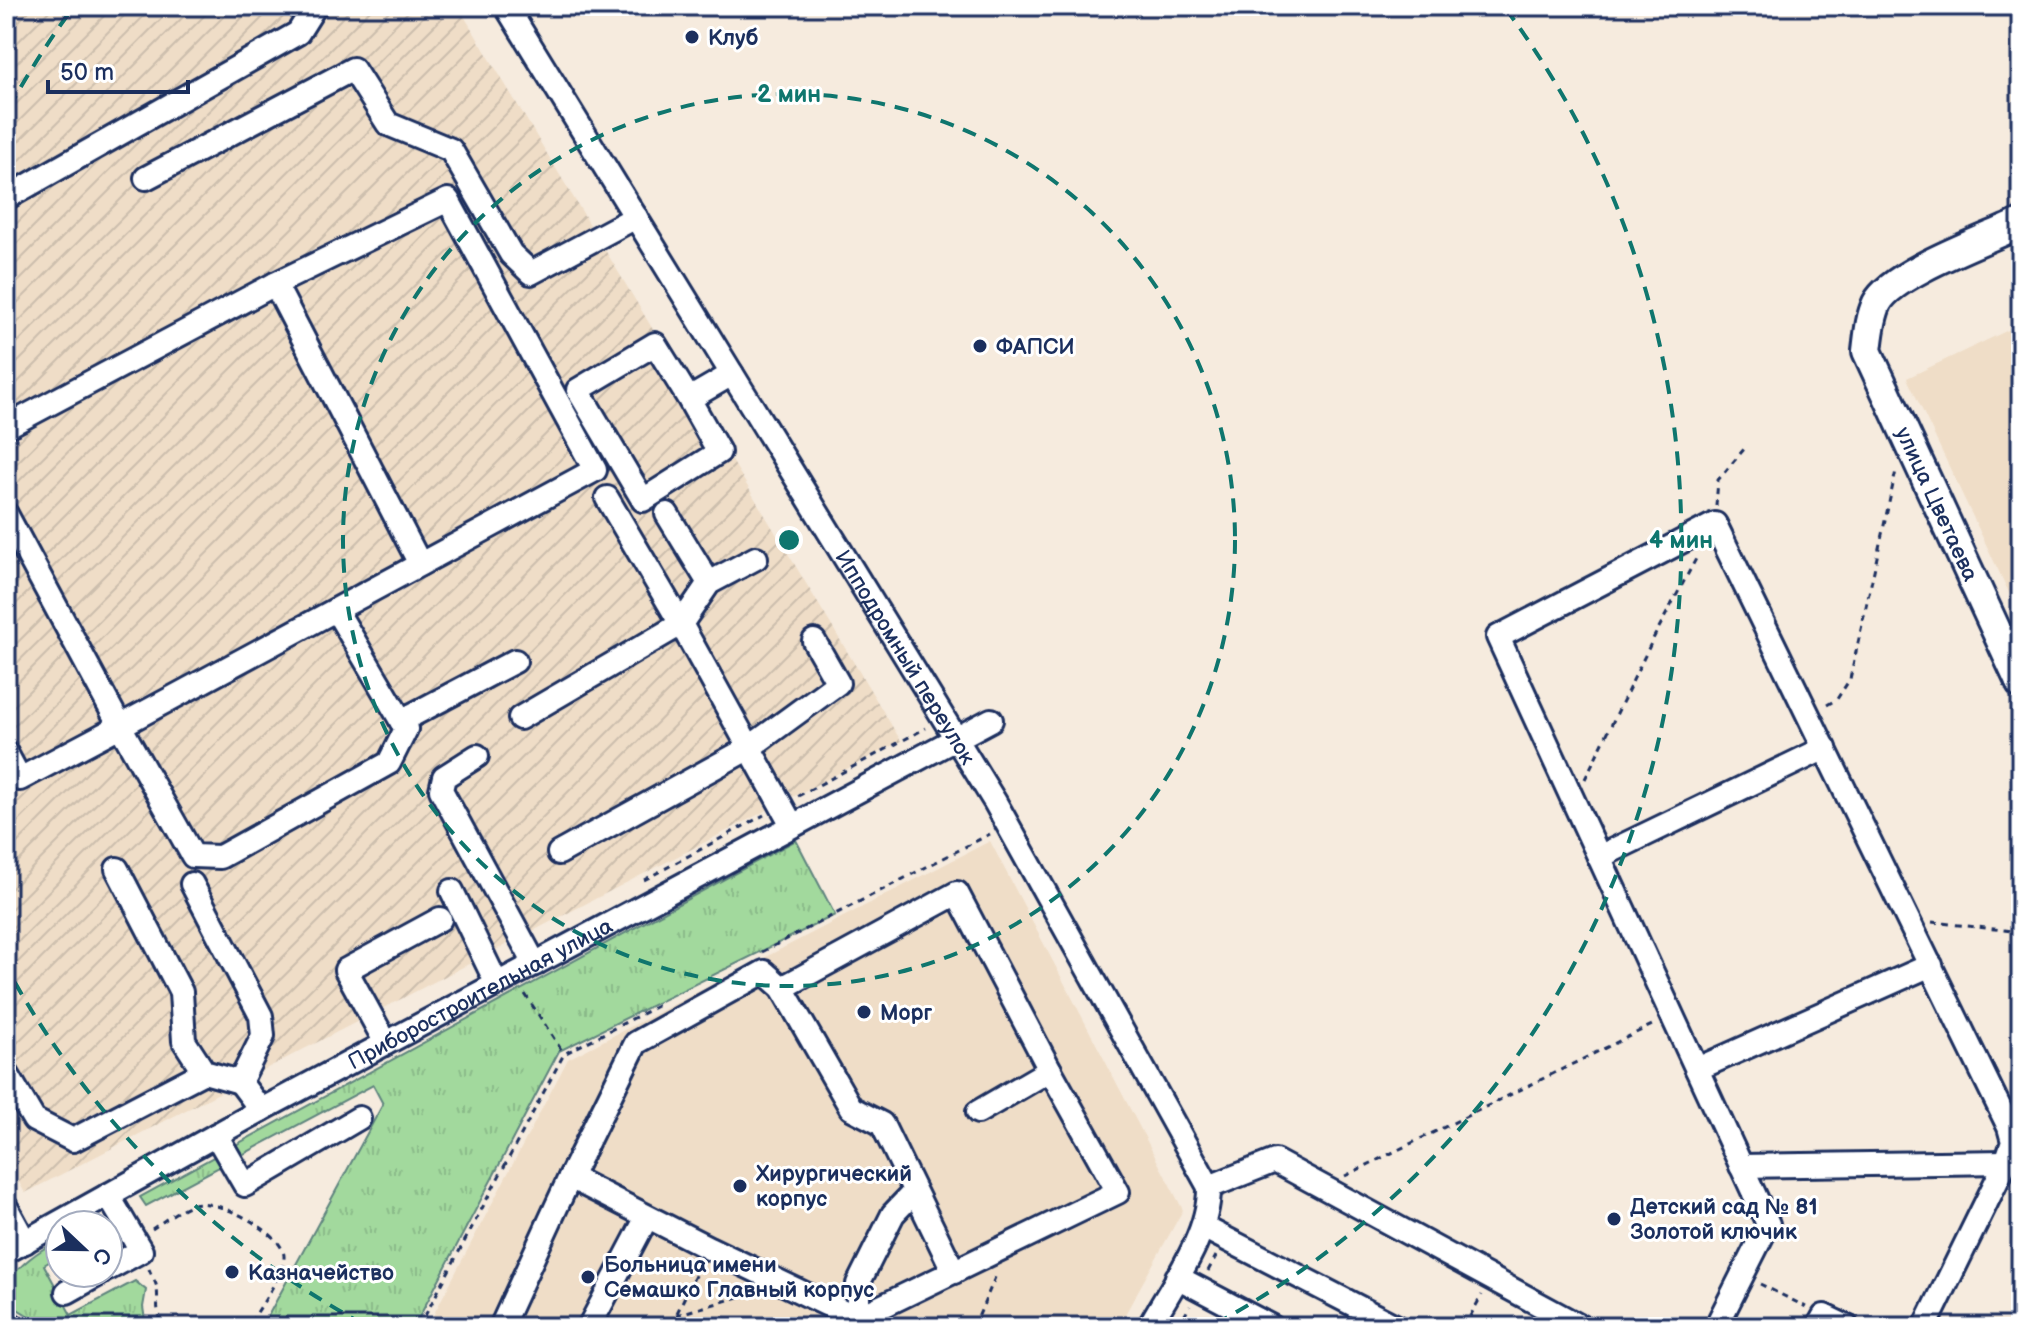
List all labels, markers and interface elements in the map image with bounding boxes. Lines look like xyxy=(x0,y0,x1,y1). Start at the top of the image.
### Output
place label: Клуб xyxy=(708,25,759,52)
marker: Клуб xyxy=(683,28,701,46)
scale bar xyxy=(48,44,188,94)
text: 50 m xyxy=(60,58,114,87)
text: 2 мин xyxy=(757,80,821,109)
place label: ФАПСИ xyxy=(996,334,1075,361)
marker: ФАПСИ xyxy=(971,337,989,355)
street label: улица Цветаева xyxy=(1889,423,1984,586)
centre of rings xyxy=(775,526,803,554)
text: 4 мин xyxy=(1649,526,1713,555)
street label: Ипподромный переулок xyxy=(829,546,981,770)
street label: Приборостроительная улица xyxy=(344,913,618,1076)
place label: Морг xyxy=(880,1000,933,1027)
marker: Морг xyxy=(855,1003,873,1021)
place label: Хирургический корпус xyxy=(755,1161,912,1213)
marker: Хирургический корпус xyxy=(731,1177,749,1195)
place label: Детский сад № 81 Золотой ключик xyxy=(1630,1194,1818,1246)
north arrow xyxy=(44,1209,124,1289)
marker: Детский сад № 81 Золотой ключик xyxy=(1605,1210,1623,1228)
text: С xyxy=(86,1244,117,1268)
place label: Больница имени Семашко Главный корпус xyxy=(604,1252,874,1304)
place label: Казначейство xyxy=(248,1260,394,1287)
marker: Казначейство xyxy=(223,1263,241,1281)
marker: Больница имени Семашко Главный корпус xyxy=(579,1268,597,1286)

